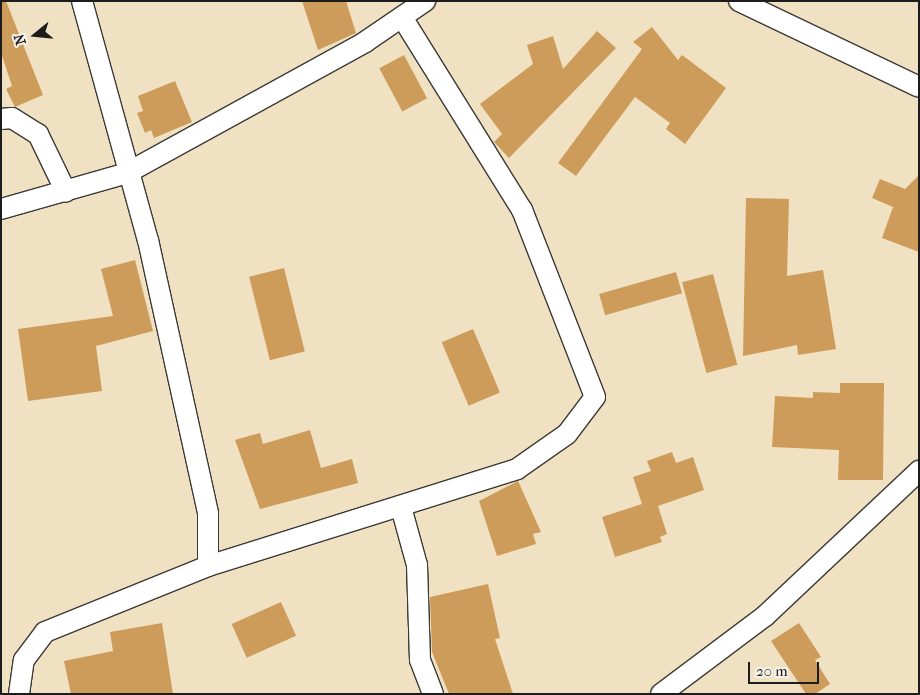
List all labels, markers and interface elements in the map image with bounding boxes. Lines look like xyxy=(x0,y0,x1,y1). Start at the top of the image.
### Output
north arrow xyxy=(10,10,60,60)
text: N xyxy=(10,32,30,47)
scale bar xyxy=(750,652,821,684)
text: 20 m xyxy=(756,662,788,680)

